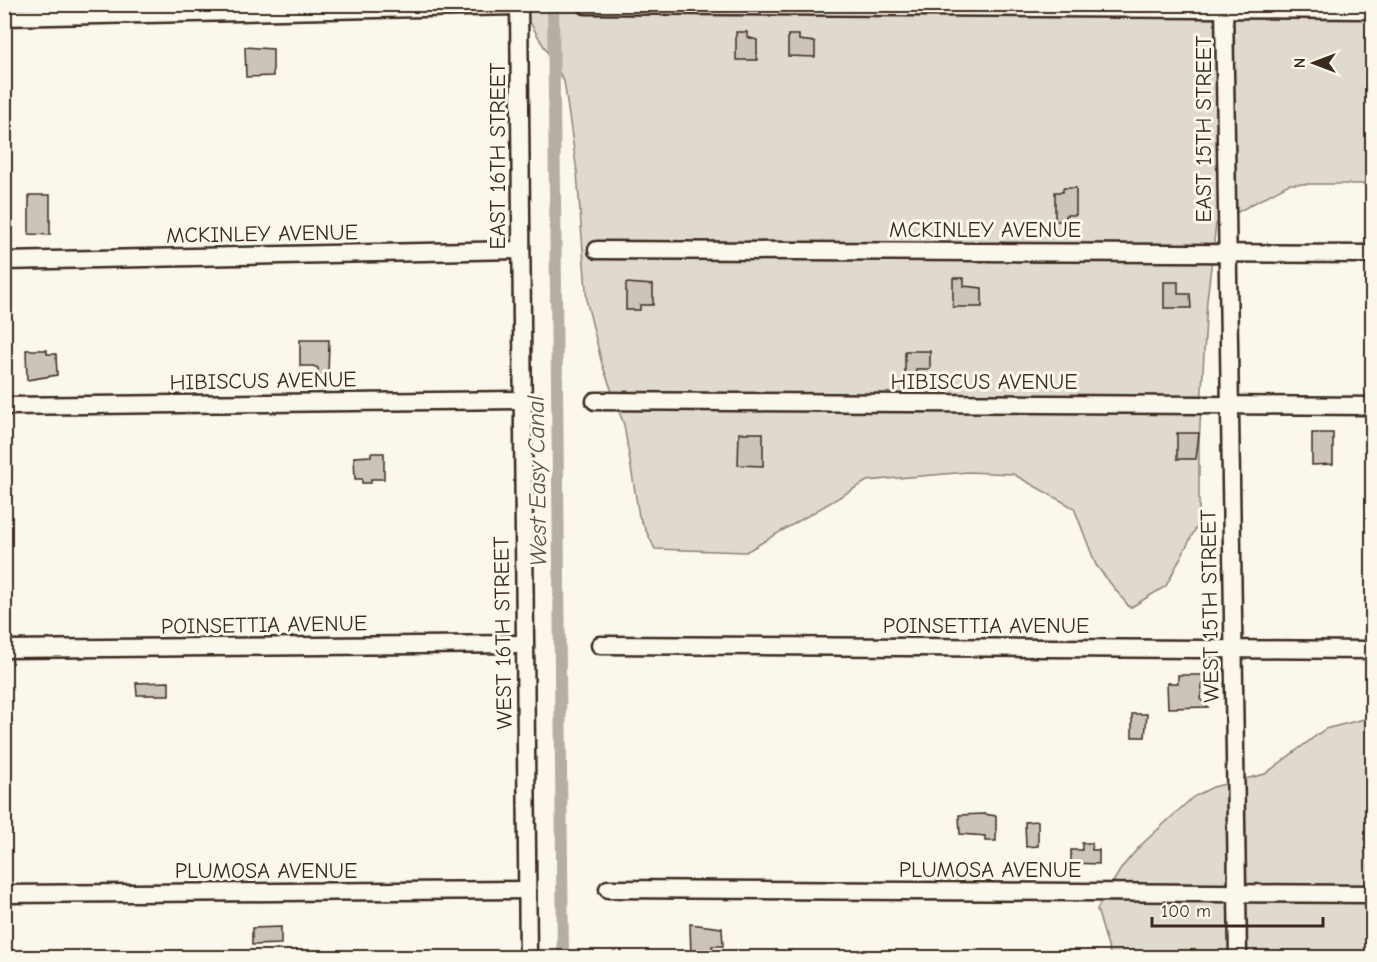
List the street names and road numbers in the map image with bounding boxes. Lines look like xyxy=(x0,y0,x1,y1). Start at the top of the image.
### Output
street label: EAST 15TH STREET xyxy=(1191,35,1217,223)
street label: EAST 16TH STREET xyxy=(485,62,511,250)
street label: MCKINLEY AVENUE xyxy=(889,217,1081,243)
street label: MCKINLEY AVENUE xyxy=(166,219,358,249)
street label: HIBISCUS AVENUE xyxy=(169,366,357,396)
street label: HIBISCUS AVENUE xyxy=(891,369,1077,395)
street label: WEST 15TH STREET xyxy=(1195,509,1225,703)
street label: WEST 16TH STREET xyxy=(488,536,518,730)
street label: POINSETTIA AVENUE xyxy=(161,610,367,640)
street label: POINSETTIA AVENUE xyxy=(883,613,1089,639)
street label: PLUMOSA AVENUE xyxy=(899,857,1081,883)
street label: PLUMOSA AVENUE xyxy=(175,858,357,884)

